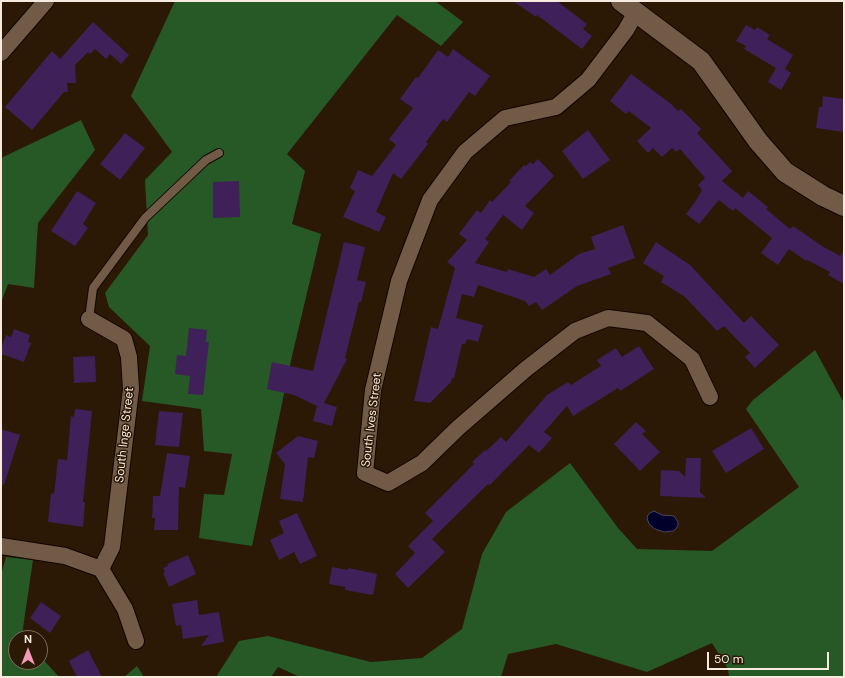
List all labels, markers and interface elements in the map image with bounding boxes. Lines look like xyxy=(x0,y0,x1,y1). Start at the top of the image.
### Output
street label: South Ives Street xyxy=(359,372,385,468)
street label: South Inge Street xyxy=(113,387,137,483)
north arrow xyxy=(8,630,48,670)
text: N xyxy=(24,632,32,646)
scale bar xyxy=(709,644,831,670)
text: 50 m xyxy=(714,651,743,667)

